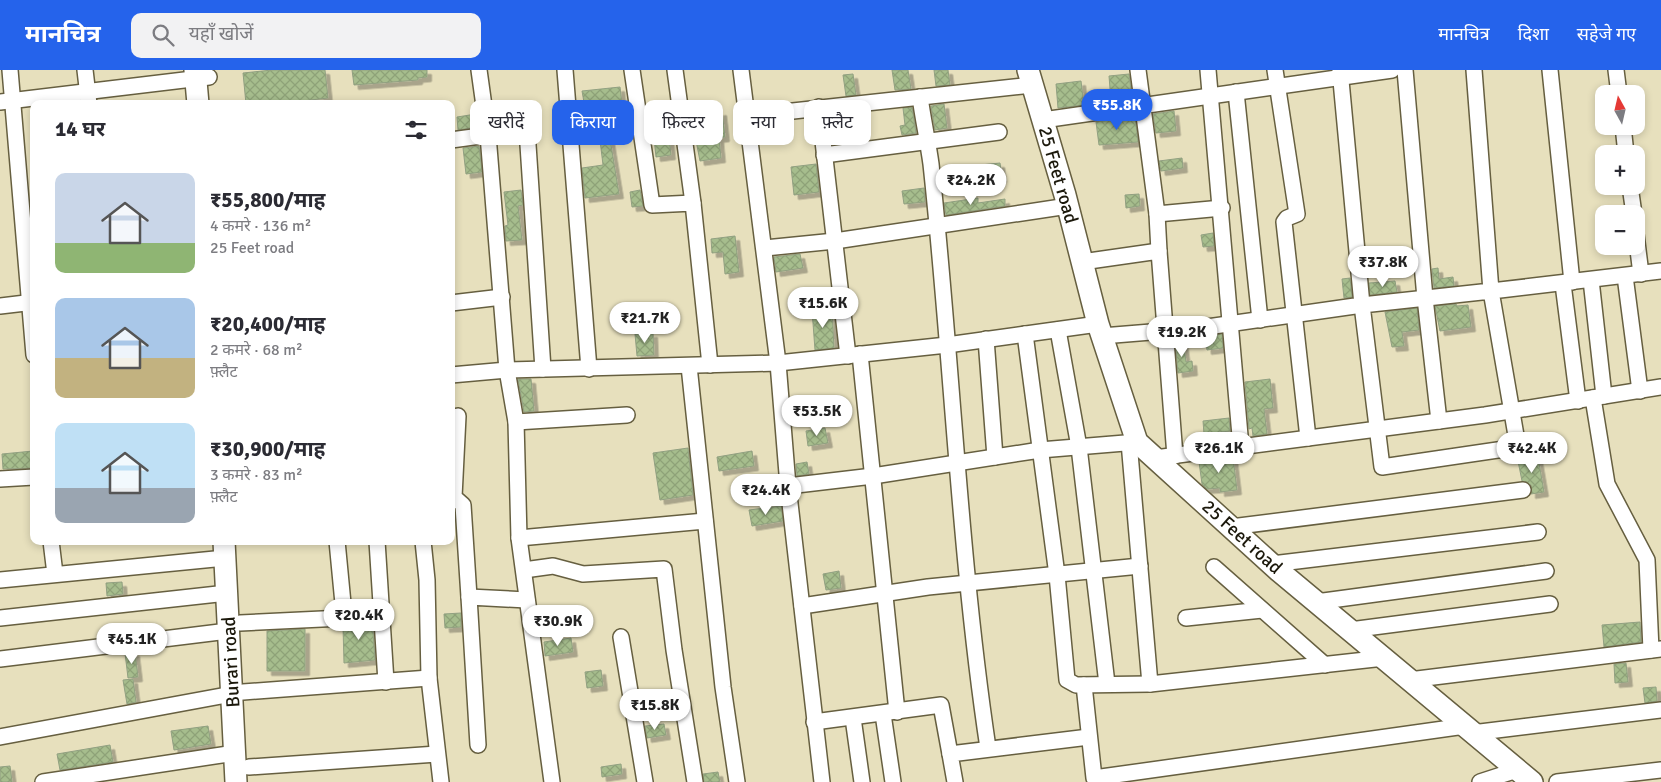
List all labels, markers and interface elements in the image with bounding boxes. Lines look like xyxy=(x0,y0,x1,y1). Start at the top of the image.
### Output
search box xyxy=(131,13,481,58)
text: मानचित्र xyxy=(25,19,101,49)
icon: search xyxy=(149,21,177,49)
text: यहाँ खोजें xyxy=(189,22,253,46)
text: मानचित्र xyxy=(1438,23,1490,45)
text: दिशा xyxy=(1518,23,1549,45)
text: सहेजे गए xyxy=(1577,23,1636,45)
north arrow xyxy=(1595,85,1645,135)
map controls xyxy=(1595,85,1645,255)
pin: ₹55.8K xyxy=(1076,88,1158,131)
text: ₹55.8K xyxy=(1092,95,1142,115)
chip: खरीदें xyxy=(470,100,542,145)
chip: किराया xyxy=(552,100,634,145)
chip: फ़िल्टर xyxy=(644,100,723,145)
chip: नया xyxy=(733,100,794,145)
chip: फ़्लैट xyxy=(804,100,871,145)
text: 14 घर xyxy=(55,116,105,142)
icon: filters xyxy=(402,116,430,144)
street label: 25 Feet road xyxy=(1033,124,1083,226)
button: + xyxy=(1595,145,1645,195)
pin: ₹24.2K xyxy=(930,164,1012,206)
text: ₹24.2K xyxy=(946,170,996,190)
text: ₹55,800/माह xyxy=(210,187,325,213)
icon: home xyxy=(95,193,155,253)
button: − xyxy=(1595,205,1645,255)
text: 4 कमरे · 136 m² xyxy=(210,216,311,236)
text: 25 Feet road xyxy=(210,238,294,258)
pin: ₹37.8K xyxy=(1342,246,1424,288)
text: ₹37.8K xyxy=(1358,252,1408,272)
pin: ₹15.6K xyxy=(782,286,864,329)
text: ₹15.6K xyxy=(798,293,848,313)
pin: ₹21.7K xyxy=(604,302,686,344)
text: ₹21.7K xyxy=(620,308,670,328)
text: ₹20,400/माह xyxy=(210,311,325,337)
pin: ₹19.2K xyxy=(1141,316,1223,358)
icon: home xyxy=(95,318,155,378)
text: ₹19.2K xyxy=(1157,322,1207,342)
text: 2 कमरे · 68 m² xyxy=(210,340,303,360)
text: फ़्लैट xyxy=(210,362,238,382)
pin: ₹53.5K xyxy=(776,394,858,437)
text: ₹53.5K xyxy=(792,401,842,421)
pin: ₹26.1K xyxy=(1178,432,1260,474)
pin: ₹42.4K xyxy=(1491,432,1573,474)
text: ₹30,900/माह xyxy=(210,436,325,462)
text: ₹26.1K xyxy=(1194,438,1244,458)
text: ₹42.4K xyxy=(1507,438,1557,458)
icon: home xyxy=(95,443,155,503)
text: 3 कमरे · 83 m² xyxy=(210,465,303,485)
pin: ₹24.4K xyxy=(725,474,807,516)
text: ₹24.4K xyxy=(741,480,791,500)
text: फ़्लैट xyxy=(210,487,238,507)
street label: 25 Feet road xyxy=(1197,495,1287,579)
pin: ₹20.4K xyxy=(318,598,400,641)
pin: ₹30.9K xyxy=(517,604,599,647)
text: ₹20.4K xyxy=(334,605,384,625)
text: ₹30.9K xyxy=(533,611,583,631)
street label: Burari road xyxy=(217,616,245,708)
pin: ₹45.1K xyxy=(91,622,173,665)
text: ₹45.1K xyxy=(107,629,157,649)
pin: ₹15.8K xyxy=(614,688,696,731)
text: ₹15.8K xyxy=(630,695,680,715)

